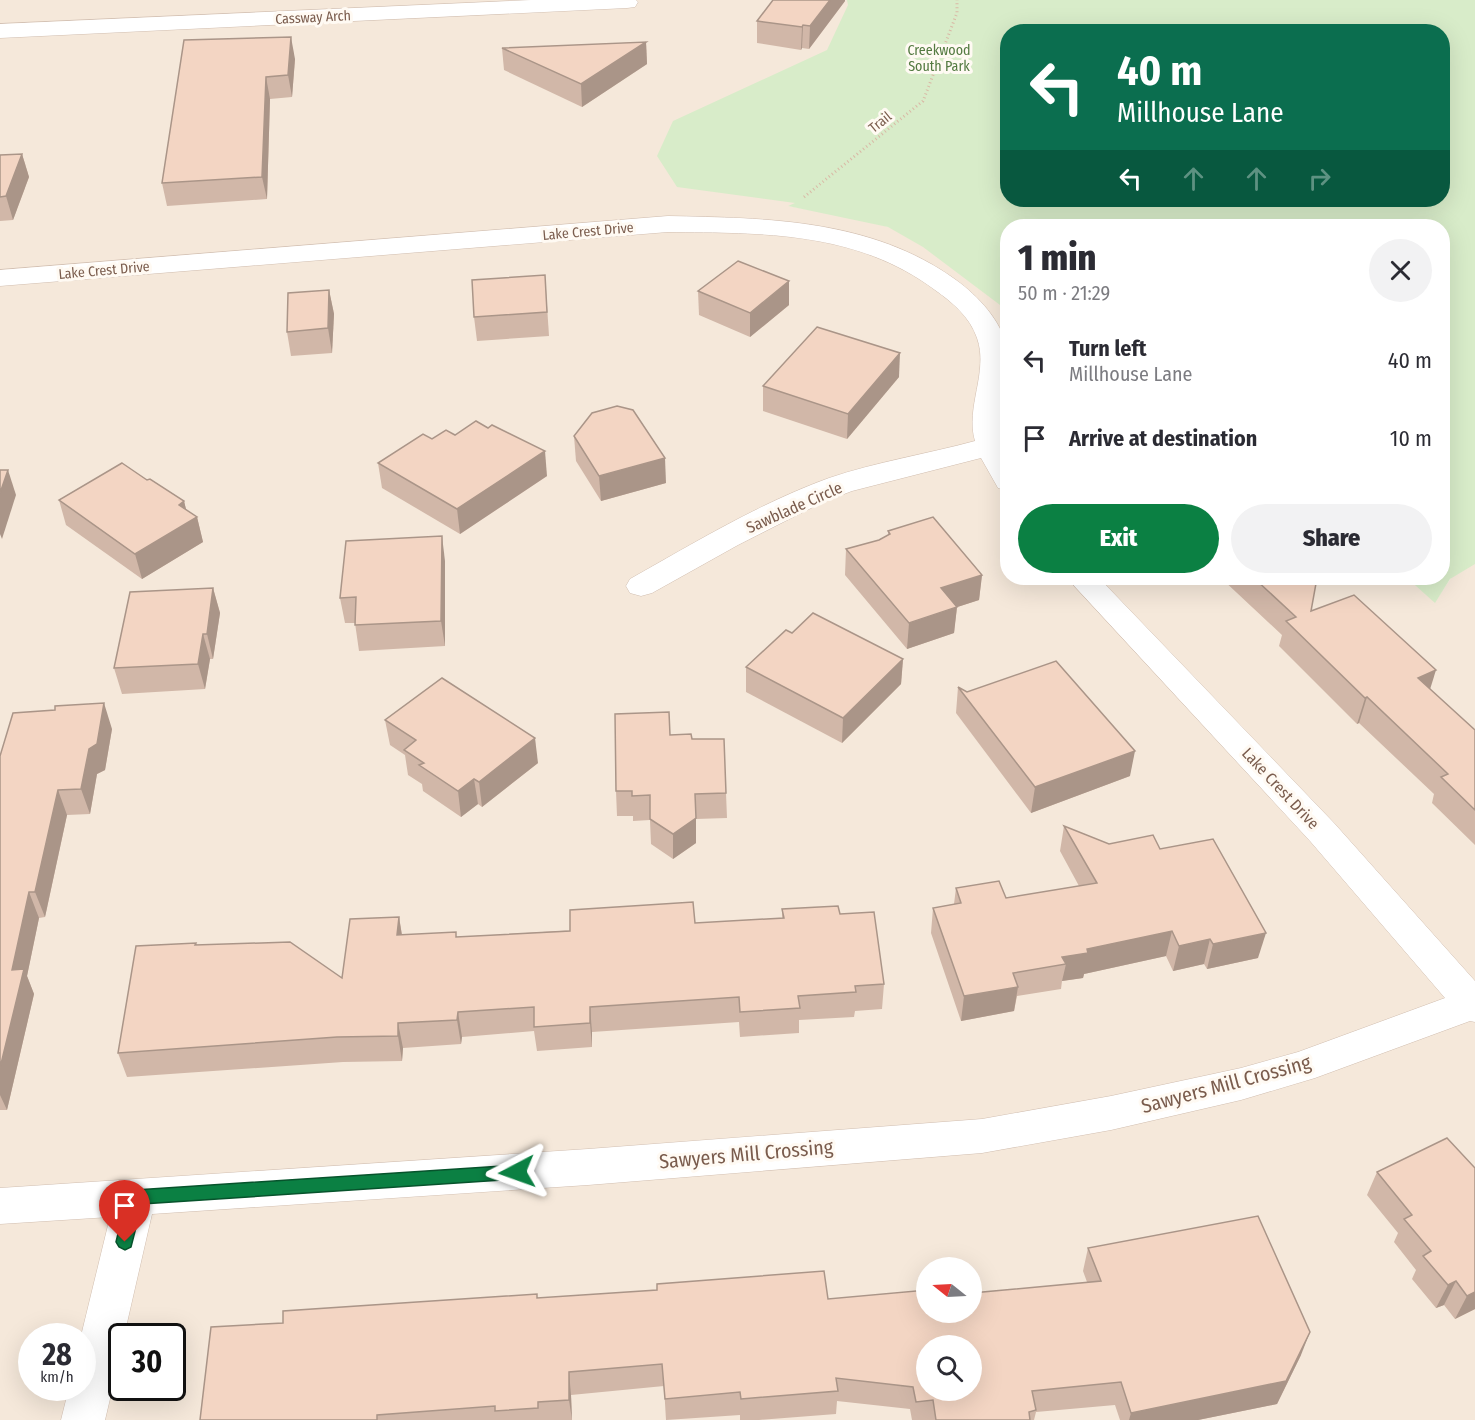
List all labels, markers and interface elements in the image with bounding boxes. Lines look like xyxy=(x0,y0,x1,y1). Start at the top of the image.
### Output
street label: Cassway Arch xyxy=(275,7,351,28)
park label: Creekwood South Park xyxy=(907,42,971,75)
text: 40 m xyxy=(1117,46,1202,96)
icon: left xyxy=(1018,48,1096,126)
text: Millhouse Lane xyxy=(1117,97,1284,129)
street label: Trail xyxy=(865,108,895,137)
icon: left xyxy=(1114,162,1147,195)
icon: ahead xyxy=(1177,162,1210,195)
icon: ahead xyxy=(1240,162,1273,195)
icon: right xyxy=(1303,162,1336,195)
street label: Lake Crest Drive xyxy=(542,219,634,244)
text: 1 min xyxy=(1018,236,1096,280)
button: close xyxy=(1369,239,1432,302)
street label: Lake Crest Drive xyxy=(58,258,150,283)
text: 50 m · 21:29 xyxy=(1018,281,1110,305)
text: Turn left xyxy=(1069,335,1147,362)
icon: left xyxy=(1018,344,1051,377)
text: 40 m xyxy=(1388,347,1432,374)
text: Millhouse Lane xyxy=(1069,362,1192,386)
icon: arrive xyxy=(1018,422,1051,455)
text: Arrive at destination xyxy=(1069,425,1257,452)
text: 10 m xyxy=(1390,425,1432,452)
street label: Sawblade Circle xyxy=(743,478,845,537)
button: Exit xyxy=(1018,504,1219,573)
button: Share xyxy=(1231,504,1432,573)
street label: Lake Crest Drive xyxy=(1238,744,1323,833)
street label: Sawyers Mill Crossing xyxy=(1139,1050,1314,1118)
street label: Sawyers Mill Crossing xyxy=(658,1134,835,1174)
position arrow xyxy=(485,1140,549,1204)
pin xyxy=(99,1180,150,1242)
icon: arrive xyxy=(108,1189,141,1222)
north arrow xyxy=(916,1257,982,1323)
map controls xyxy=(916,1257,982,1401)
speed limit sign: 30 xyxy=(108,1323,186,1401)
button: search xyxy=(916,1335,982,1401)
text: 28 xyxy=(42,1337,72,1373)
text: km/h xyxy=(40,1368,74,1386)

